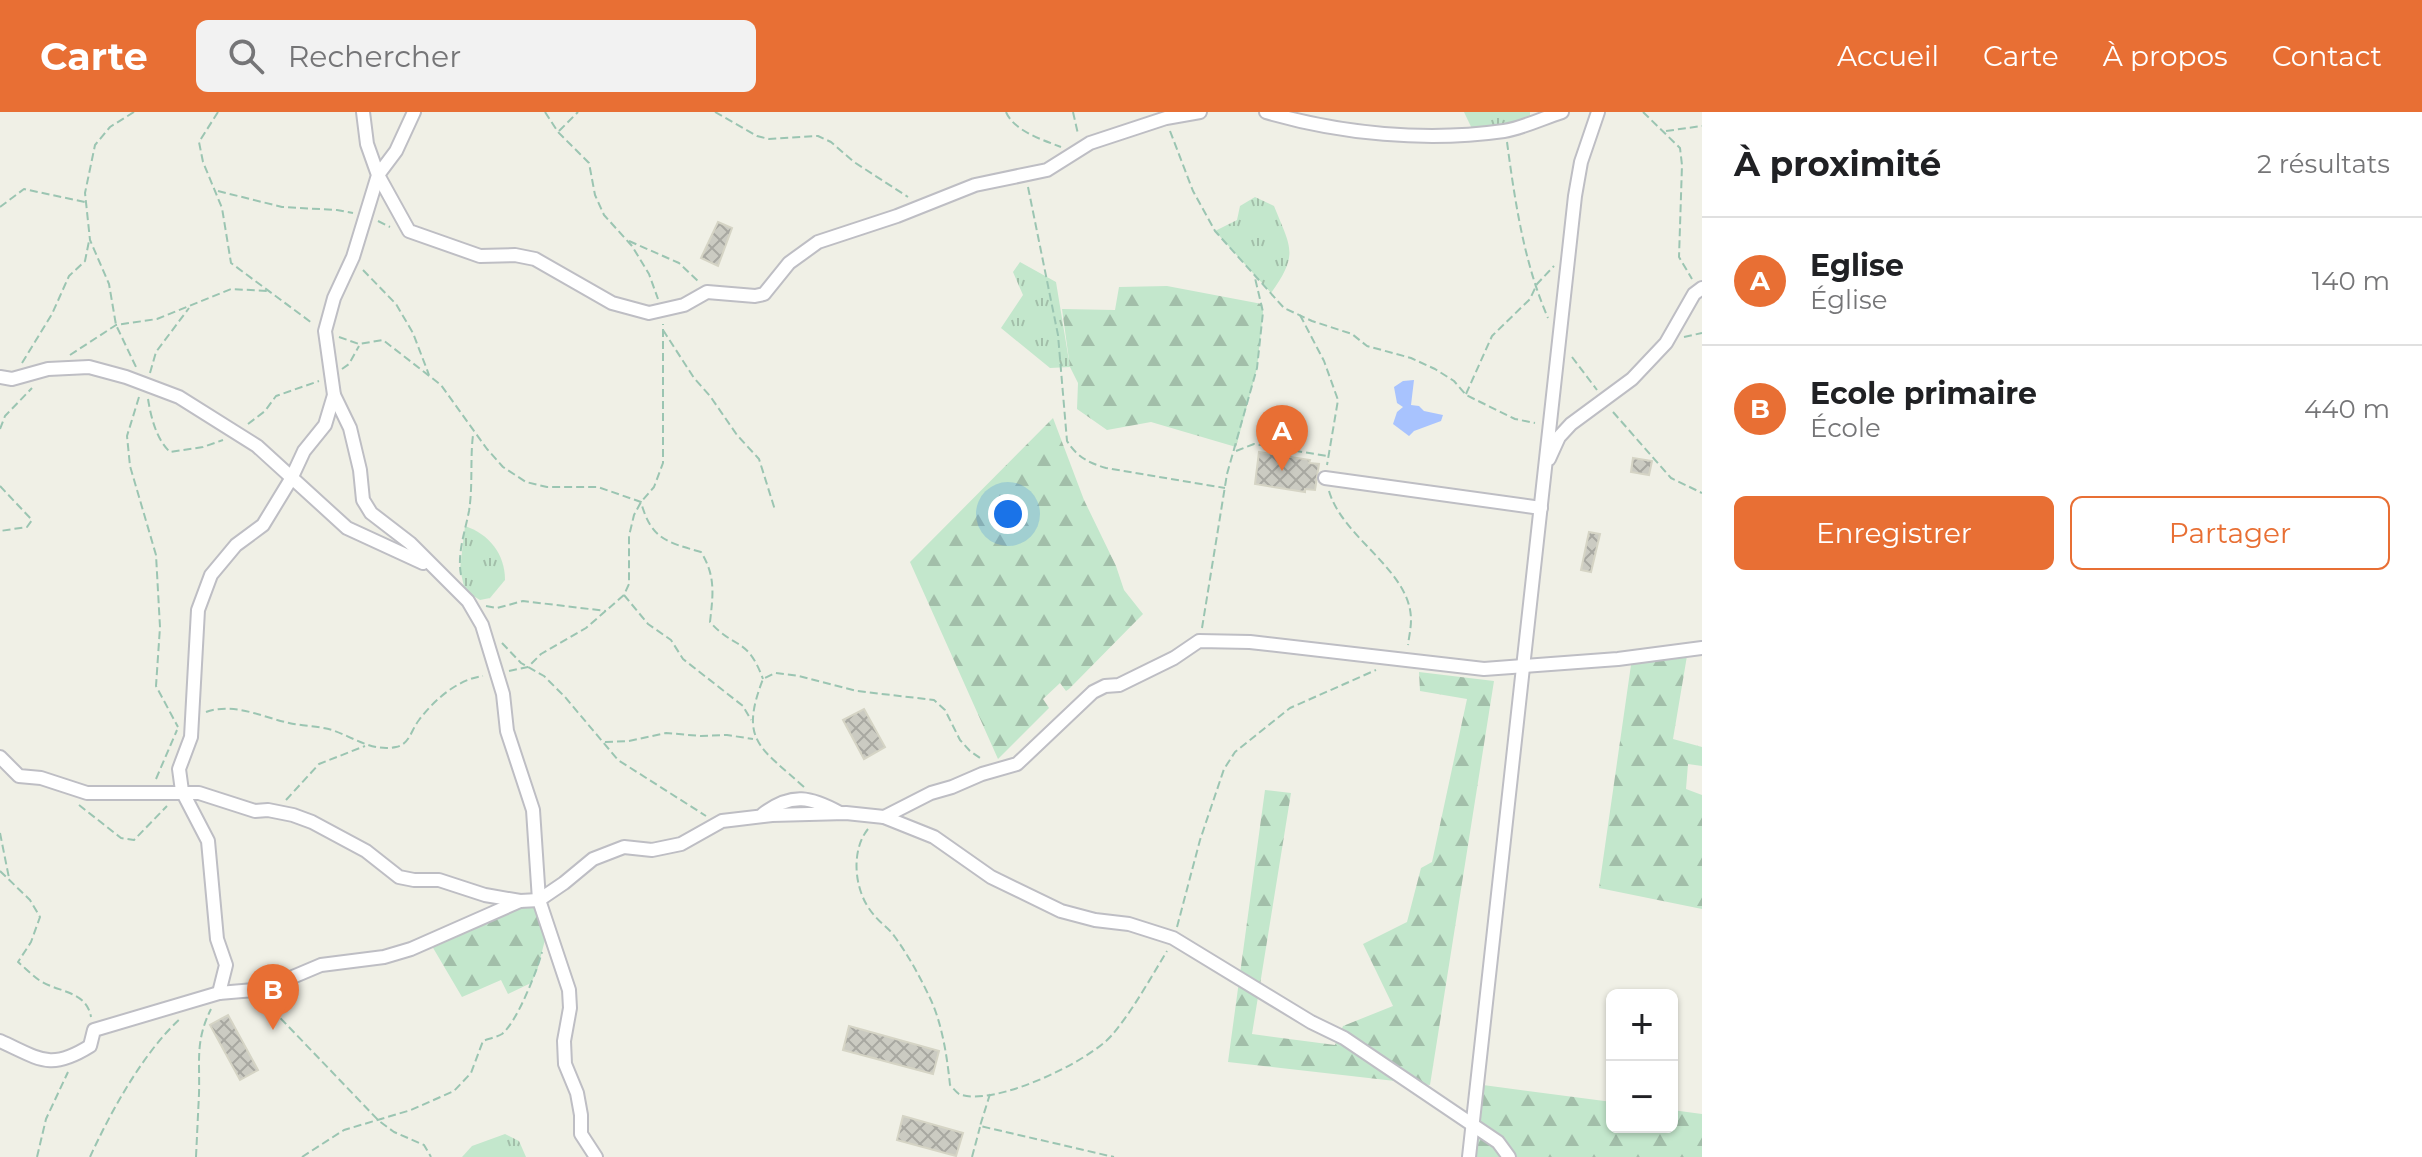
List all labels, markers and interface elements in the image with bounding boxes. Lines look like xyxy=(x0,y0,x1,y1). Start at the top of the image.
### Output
search box xyxy=(196,20,756,92)
text: Carte xyxy=(40,33,148,80)
icon: search xyxy=(224,34,268,78)
text: Rechercher xyxy=(288,38,461,75)
text: Accueil xyxy=(1837,39,1939,73)
text: Carte xyxy=(1983,39,2059,73)
text: À propos xyxy=(2103,39,2228,73)
text: Contact xyxy=(2272,39,2382,73)
text: À proximité xyxy=(1734,143,1941,185)
text: 2 résultats xyxy=(2257,148,2390,180)
text: Eglise xyxy=(1810,247,1904,284)
text: A xyxy=(1750,265,1770,297)
text: 140 m xyxy=(2312,265,2390,297)
text: Église xyxy=(1810,284,1887,316)
text: Ecole primaire xyxy=(1810,375,2037,412)
text: B xyxy=(1750,393,1770,425)
text: 440 m xyxy=(2304,393,2390,425)
pin: A xyxy=(1256,405,1308,471)
text: École xyxy=(1810,412,1881,444)
your location xyxy=(988,494,1028,534)
button: Enregistrer xyxy=(1734,496,2054,570)
button: Partager xyxy=(2070,496,2390,570)
pin: B xyxy=(247,964,299,1030)
map controls xyxy=(1606,989,1678,1133)
button: + xyxy=(1606,989,1678,1061)
button: − xyxy=(1606,1061,1678,1133)

